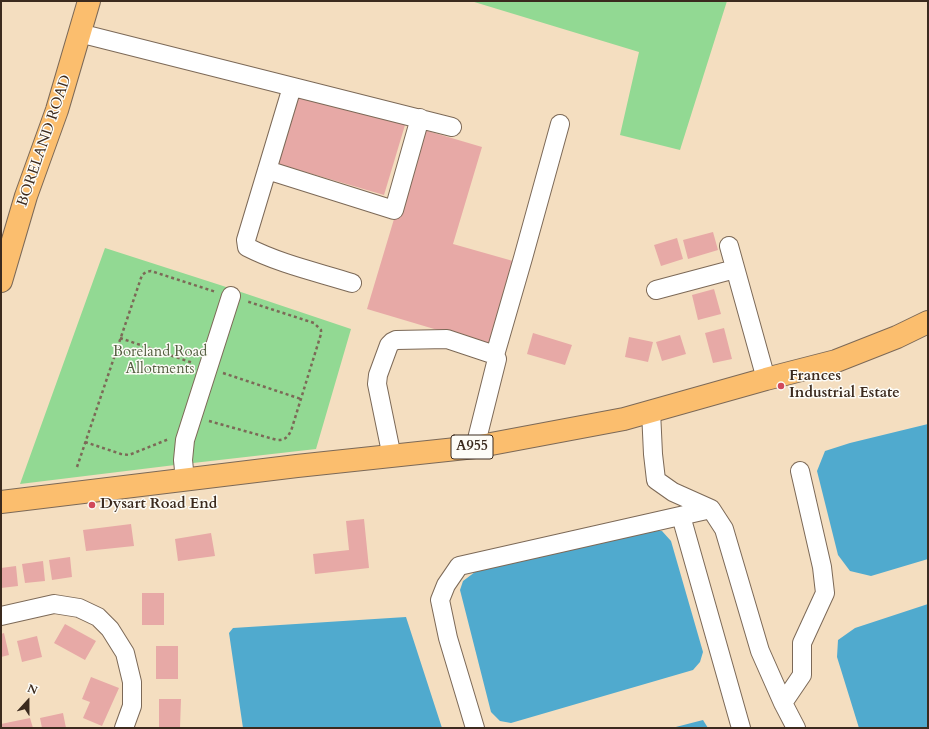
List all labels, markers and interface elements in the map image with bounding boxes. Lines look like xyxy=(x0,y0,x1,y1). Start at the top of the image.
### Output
street label: BORELAND ROAD xyxy=(14,73,76,209)
park label: Boreland Road Allotments xyxy=(113,344,207,379)
place label: Frances Industrial Estate xyxy=(789,368,900,403)
marker: Frances Industrial Estate xyxy=(776,381,786,391)
road number: A955 xyxy=(451,435,493,459)
place label: Dysart Road End xyxy=(100,496,217,514)
marker: Dysart Road End xyxy=(87,500,97,510)
north arrow xyxy=(8,681,48,721)
text: N xyxy=(25,681,40,698)

